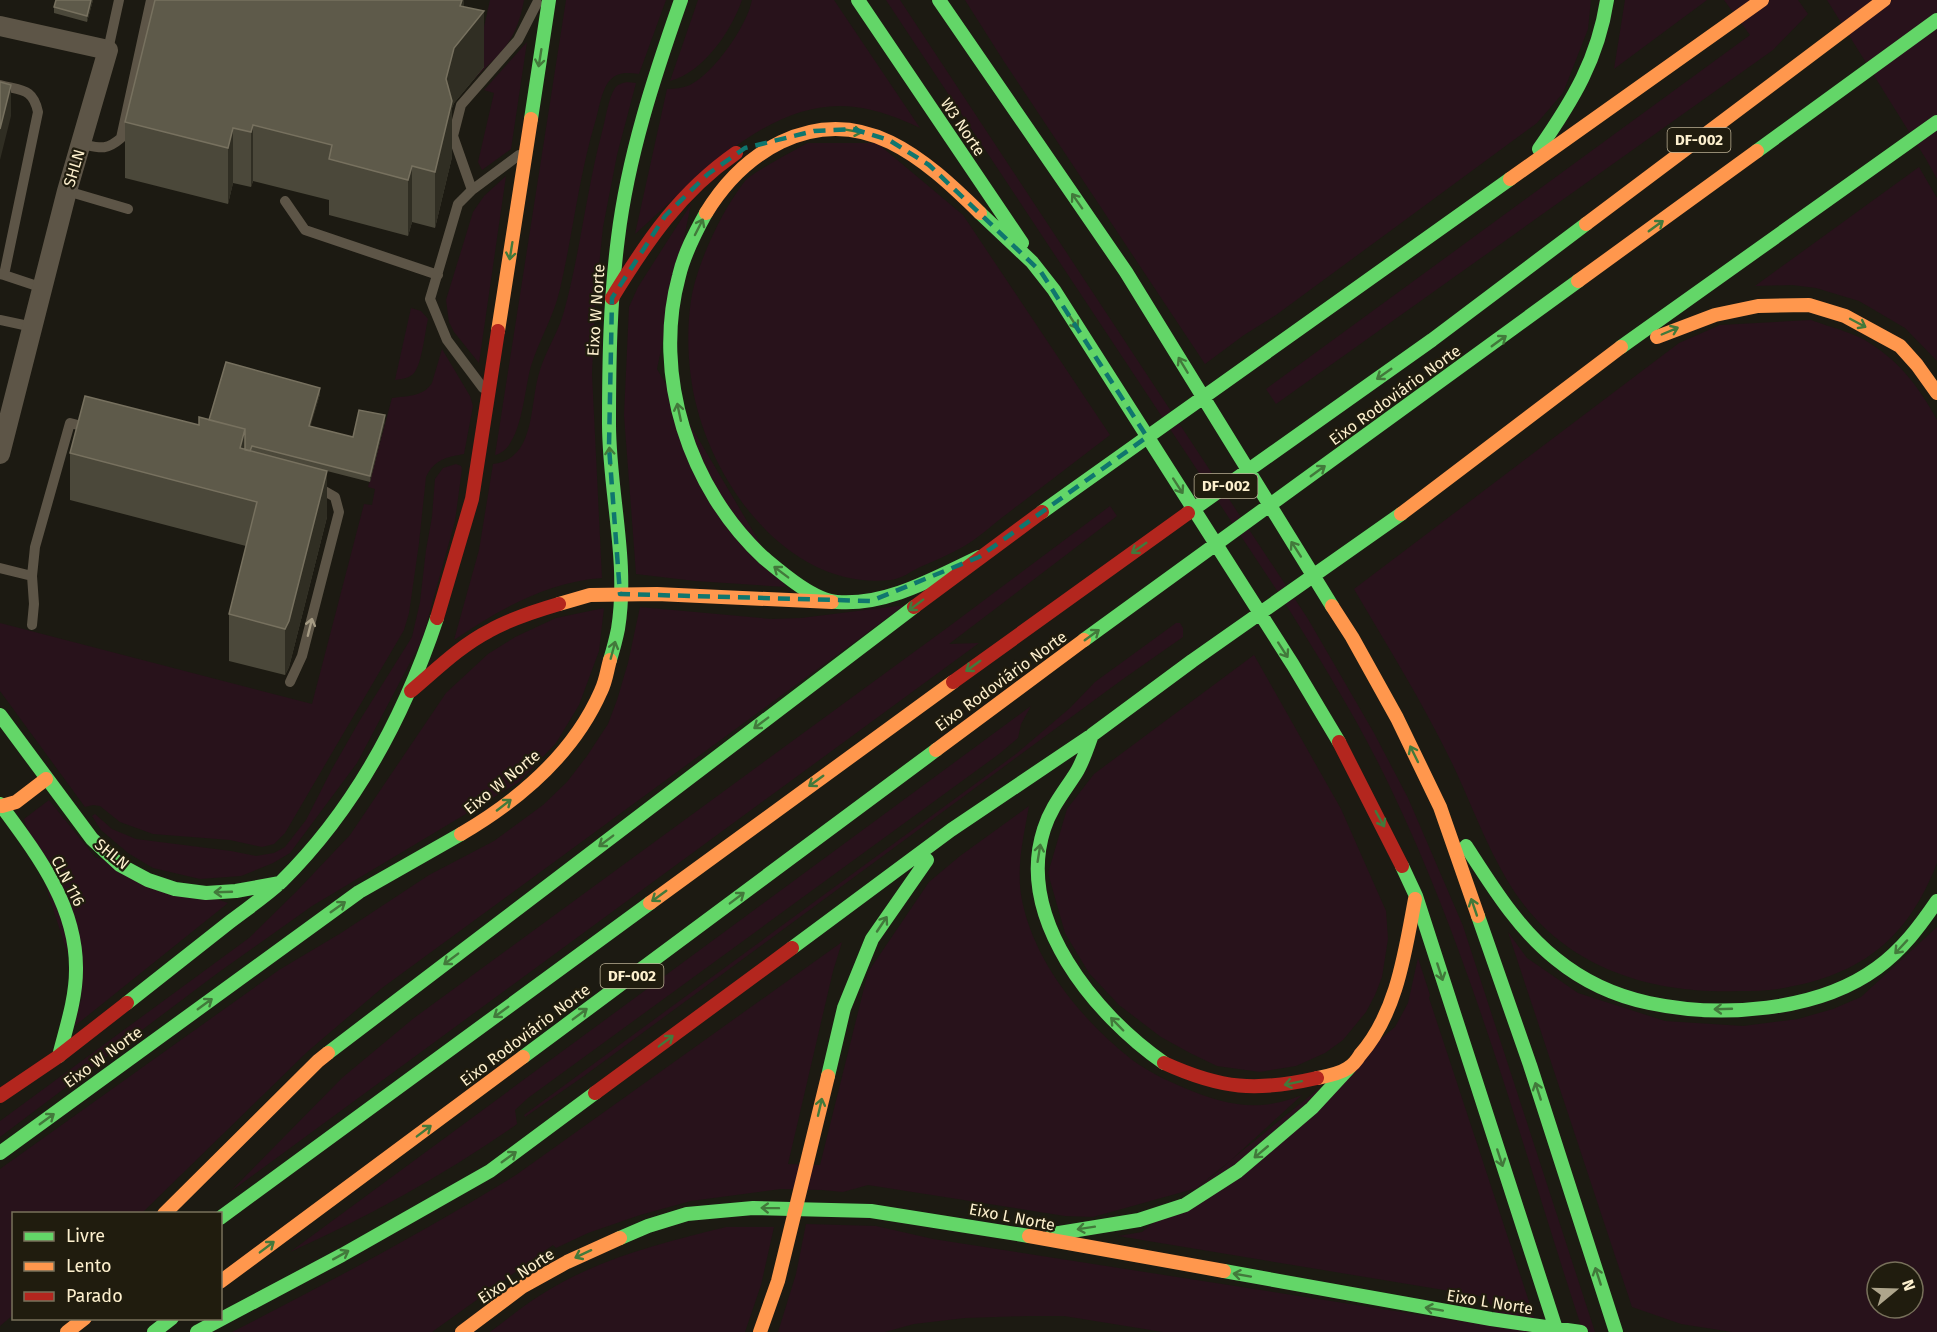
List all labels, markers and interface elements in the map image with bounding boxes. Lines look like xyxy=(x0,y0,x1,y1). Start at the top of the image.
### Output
one-way arrow xyxy=(535,47,546,67)
street label: W3 Norte xyxy=(937,94,989,160)
one-way arrow xyxy=(843,125,863,136)
road number: DF-002 xyxy=(1668,128,1730,152)
street label: SHLN xyxy=(59,147,89,189)
one-way arrow xyxy=(1071,194,1083,210)
one-way arrow xyxy=(694,218,706,236)
one-way arrow xyxy=(1648,220,1664,232)
one-way arrow xyxy=(505,240,516,260)
street label: Eixo W Norte xyxy=(583,263,609,357)
one-way arrow xyxy=(1067,313,1079,329)
one-way arrow xyxy=(1849,318,1867,329)
one-way arrow xyxy=(1661,325,1679,336)
one-way arrow xyxy=(1490,334,1506,347)
street label: Eixo Rodoviário Norte xyxy=(1326,341,1464,449)
one-way arrow xyxy=(1176,357,1188,374)
one-way arrow xyxy=(1376,368,1392,380)
one-way arrow xyxy=(673,402,684,422)
one-way arrow xyxy=(604,446,615,466)
one-way arrow xyxy=(1309,465,1325,478)
road number: DF-002 xyxy=(1194,474,1258,498)
one-way arrow xyxy=(1172,477,1184,494)
one-way arrow xyxy=(1132,541,1148,554)
one-way arrow xyxy=(1290,541,1302,558)
one-way arrow xyxy=(774,566,790,579)
one-way arrow xyxy=(908,598,924,611)
one-way arrow xyxy=(304,618,316,637)
street label: Eixo Rodoviário Norte xyxy=(932,627,1070,735)
one-way arrow xyxy=(1083,629,1099,641)
one-way arrow xyxy=(607,640,619,659)
one-way arrow xyxy=(1277,641,1289,658)
one-way arrow xyxy=(966,660,982,673)
one-way arrow xyxy=(753,716,769,729)
street label: Eixo W Norte xyxy=(460,746,544,818)
one-way arrow xyxy=(1408,746,1420,764)
one-way arrow xyxy=(808,775,824,788)
one-way arrow xyxy=(496,799,512,812)
one-way arrow xyxy=(1374,810,1386,827)
street label: SHLN xyxy=(91,835,133,873)
one-way arrow xyxy=(598,835,614,847)
one-way arrow xyxy=(1034,843,1045,863)
street label: CLN 116 xyxy=(47,853,89,909)
one-way arrow xyxy=(213,886,233,898)
one-way arrow xyxy=(651,890,667,903)
one-way arrow xyxy=(728,892,744,904)
one-way arrow xyxy=(1468,898,1479,916)
one-way arrow xyxy=(329,901,346,913)
one-way arrow xyxy=(876,916,888,932)
one-way arrow xyxy=(1894,939,1908,954)
one-way arrow xyxy=(443,953,459,966)
one-way arrow xyxy=(1436,962,1447,981)
road number: DF-002 xyxy=(600,964,664,988)
street label: Eixo Rodoviário Norte xyxy=(456,980,594,1090)
one-way arrow xyxy=(196,997,212,1010)
one-way arrow xyxy=(1713,1004,1733,1015)
one-way arrow xyxy=(494,1005,510,1018)
one-way arrow xyxy=(572,1008,588,1021)
one-way arrow xyxy=(1110,1017,1124,1032)
street label: Eixo W Norte xyxy=(60,1022,146,1092)
one-way arrow xyxy=(658,1035,674,1047)
one-way arrow xyxy=(1283,1078,1302,1090)
one-way arrow xyxy=(1532,1082,1543,1101)
one-way arrow xyxy=(814,1098,826,1117)
one-way arrow xyxy=(39,1113,55,1125)
one-way arrow xyxy=(415,1125,431,1137)
one-way arrow xyxy=(1254,1145,1269,1159)
one-way arrow xyxy=(1496,1148,1507,1167)
one-way arrow xyxy=(501,1151,517,1163)
street label: Eixo L Norte xyxy=(967,1199,1057,1235)
one-way arrow xyxy=(761,1203,781,1214)
legend xyxy=(12,1212,222,1320)
one-way arrow xyxy=(1077,1223,1097,1234)
text: Livre xyxy=(66,1225,105,1247)
one-way arrow xyxy=(259,1241,275,1254)
street label: Eixo L Norte xyxy=(474,1244,558,1308)
one-way arrow xyxy=(332,1249,349,1261)
one-way arrow xyxy=(575,1249,593,1261)
text: Lento xyxy=(66,1255,112,1277)
north arrow xyxy=(1865,1260,1925,1320)
one-way arrow xyxy=(1592,1267,1603,1286)
one-way arrow xyxy=(1232,1269,1252,1280)
text: N xyxy=(1898,1277,1919,1293)
text: Parado xyxy=(66,1285,123,1307)
street label: Eixo L Norte xyxy=(1445,1286,1535,1318)
one-way arrow xyxy=(1424,1303,1444,1314)

